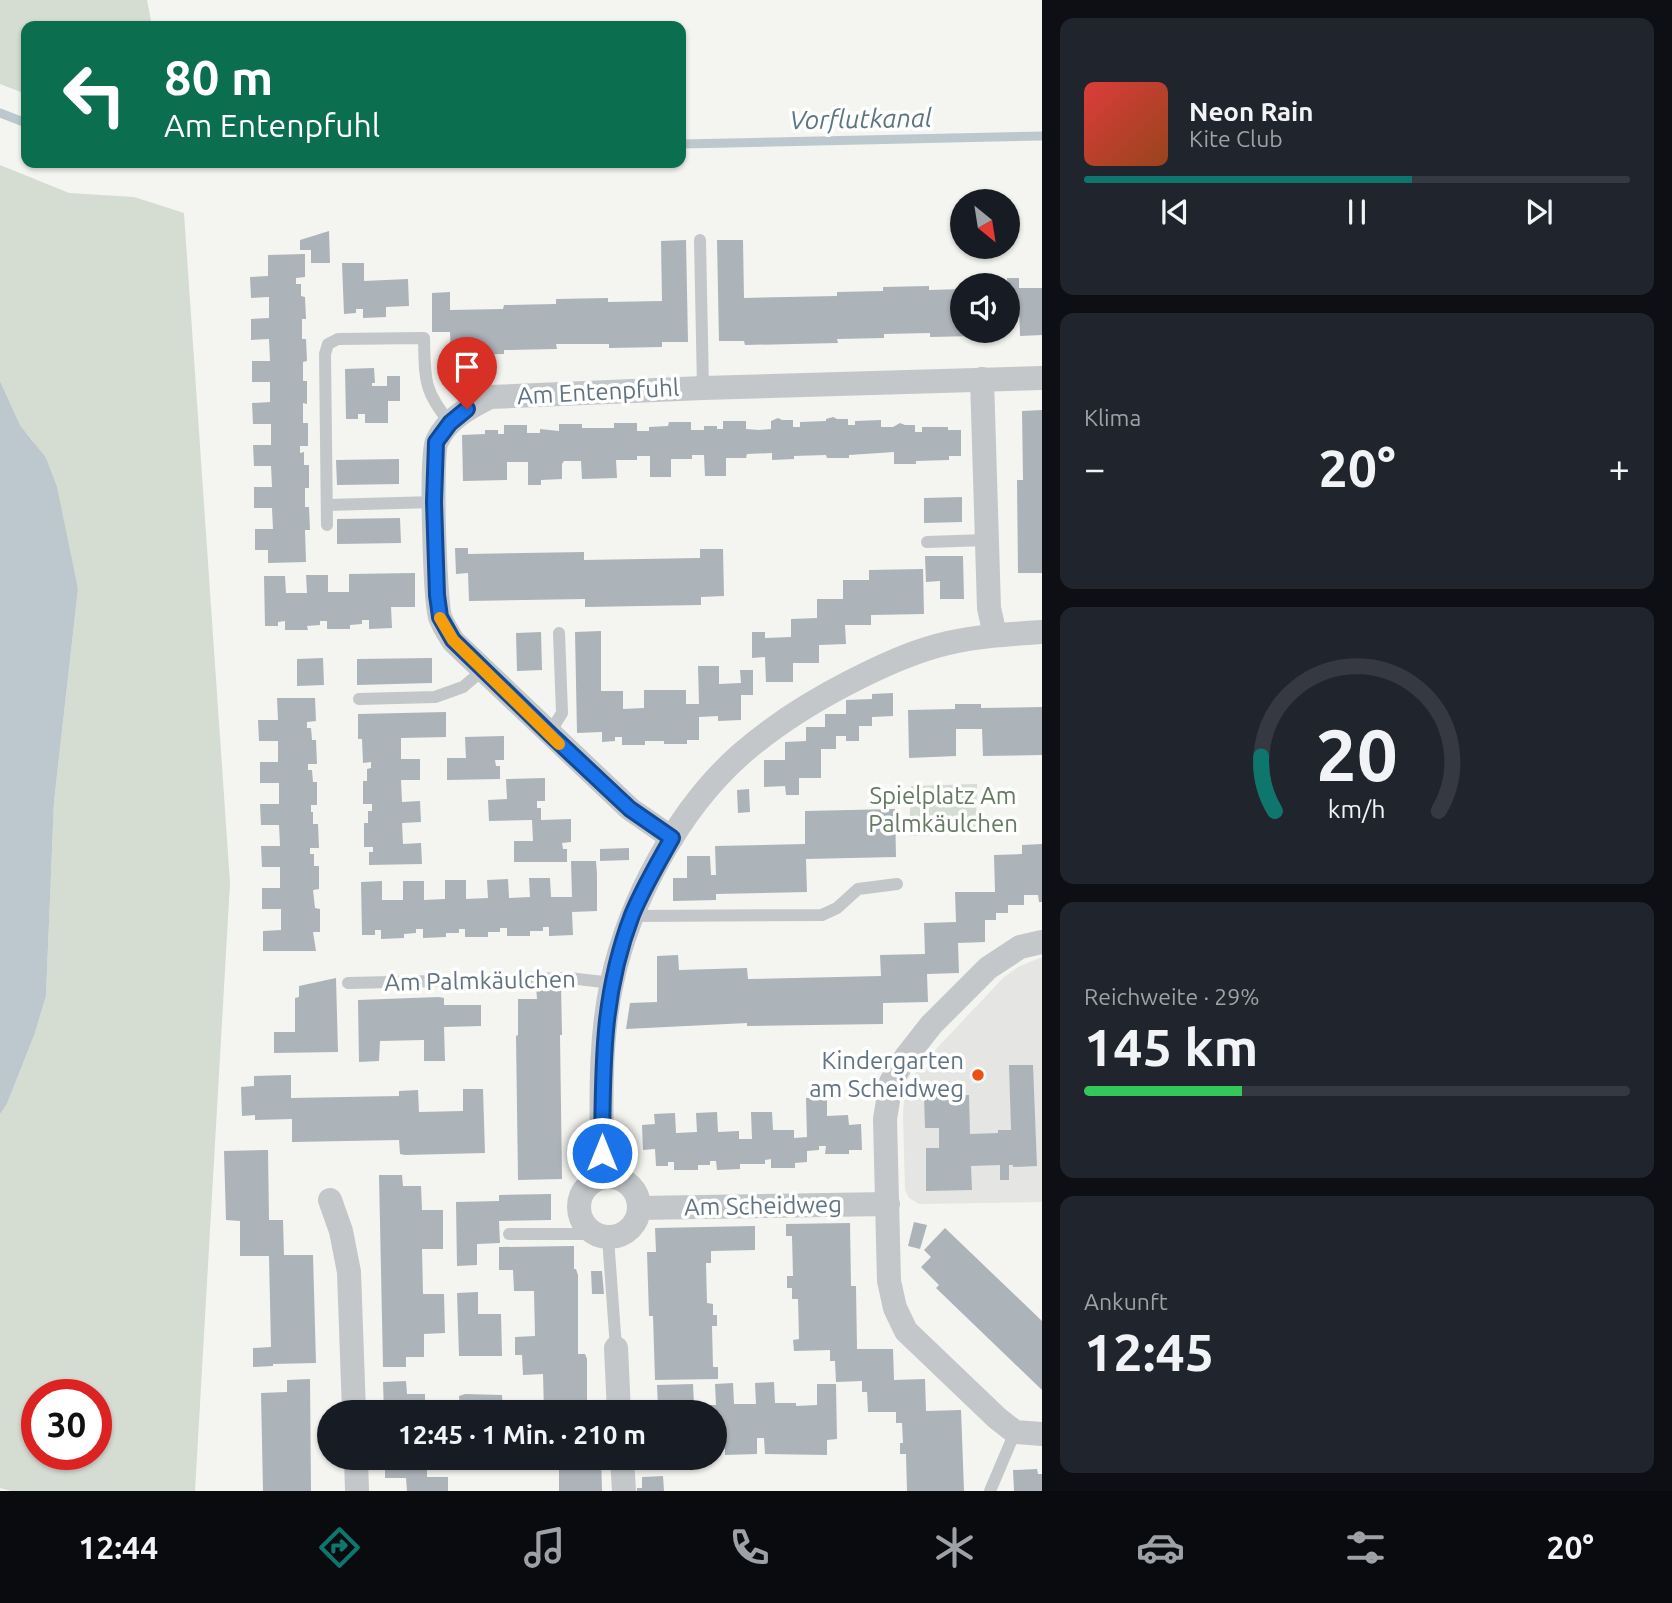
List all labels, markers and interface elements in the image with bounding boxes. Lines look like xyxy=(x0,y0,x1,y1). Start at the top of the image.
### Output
icon: left xyxy=(49,49,140,140)
text: 80 m xyxy=(164,49,273,104)
text: Neon Rain xyxy=(1189,97,1314,126)
water label: Vorflutkanal xyxy=(789,103,933,134)
text: Am Entenpfuhl xyxy=(164,107,380,143)
text: Kite Club xyxy=(1189,126,1283,151)
north arrow xyxy=(950,189,1020,259)
map controls xyxy=(950,189,1020,343)
icon: previous xyxy=(1156,193,1194,231)
icon: pause xyxy=(1338,193,1376,231)
icon: next xyxy=(1520,193,1558,231)
button: sound xyxy=(950,273,1020,343)
pin xyxy=(437,337,497,409)
icon: arrive xyxy=(448,348,486,386)
street label: Am Entenpfuhl xyxy=(516,374,680,409)
text: Klima xyxy=(1084,405,1141,430)
text: 20° xyxy=(1318,439,1396,497)
text: − xyxy=(1084,447,1105,489)
text: + xyxy=(1609,447,1630,489)
text: 20 xyxy=(1316,714,1398,796)
park label: Spielplatz Am Palmkäulchen xyxy=(868,782,1018,837)
text: km/h xyxy=(1328,795,1386,823)
street label: Am Palmkäulchen xyxy=(384,965,576,996)
text: Reichweite · 29% xyxy=(1084,984,1260,1009)
text: 145 km xyxy=(1084,1018,1258,1076)
place label: Kindergarten am Scheidweg xyxy=(809,1047,964,1102)
marker: Kindergarten am Scheidweg xyxy=(970,1067,986,1083)
position arrow xyxy=(565,1116,639,1190)
street label: Am Scheidweg xyxy=(684,1191,842,1220)
text: Ankunft xyxy=(1084,1289,1168,1314)
text: 12:45 xyxy=(1084,1323,1214,1381)
speed limit sign: 30 xyxy=(21,1379,112,1470)
text: 12:45 · 1 Min. · 210 m xyxy=(398,1420,646,1449)
icon: directions xyxy=(315,1523,364,1572)
icon: music xyxy=(520,1523,569,1572)
icon: phone xyxy=(725,1523,774,1572)
icon: climate xyxy=(930,1523,979,1572)
icon: car xyxy=(1136,1523,1185,1572)
icon: filters xyxy=(1341,1523,1390,1572)
text: 12:44 xyxy=(78,1529,158,1565)
text: 20° xyxy=(1546,1529,1594,1565)

